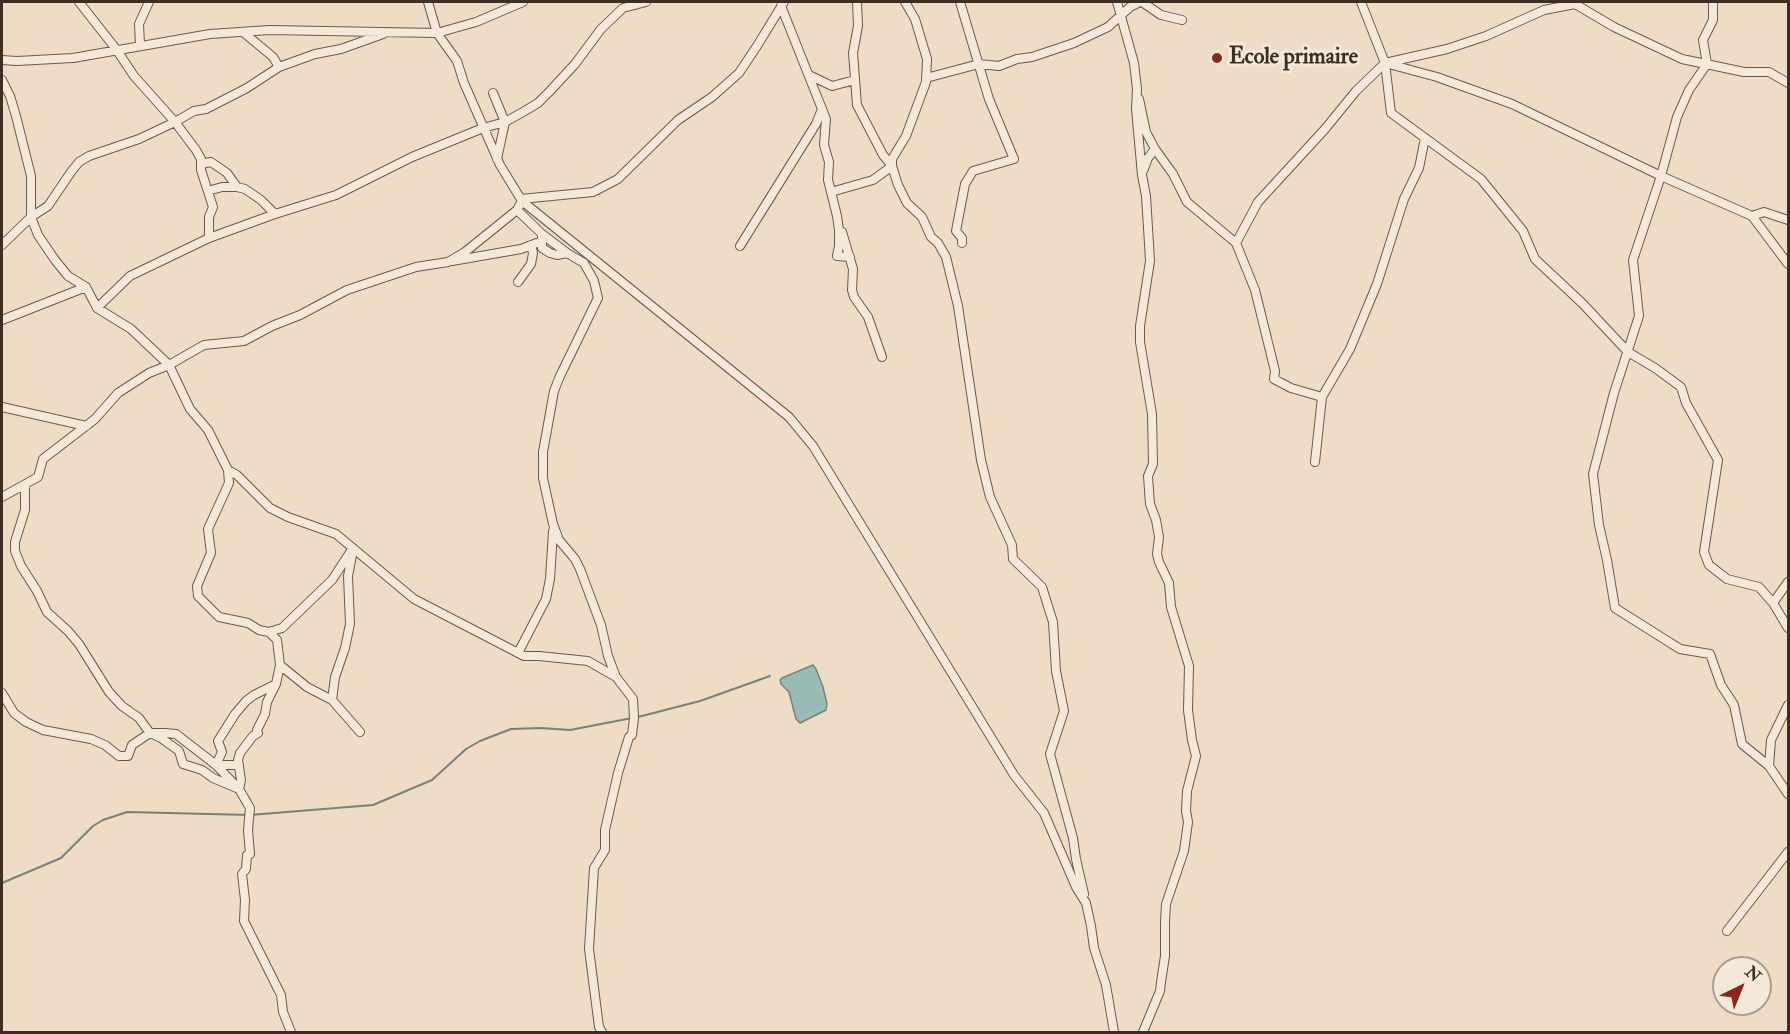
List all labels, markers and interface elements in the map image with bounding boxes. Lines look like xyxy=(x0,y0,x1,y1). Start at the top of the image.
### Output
place label: Ecole primaire xyxy=(1229,45,1358,71)
marker: Ecole primaire xyxy=(1210,51,1224,65)
north arrow xyxy=(1712,956,1772,1016)
text: N xyxy=(1741,962,1765,986)

